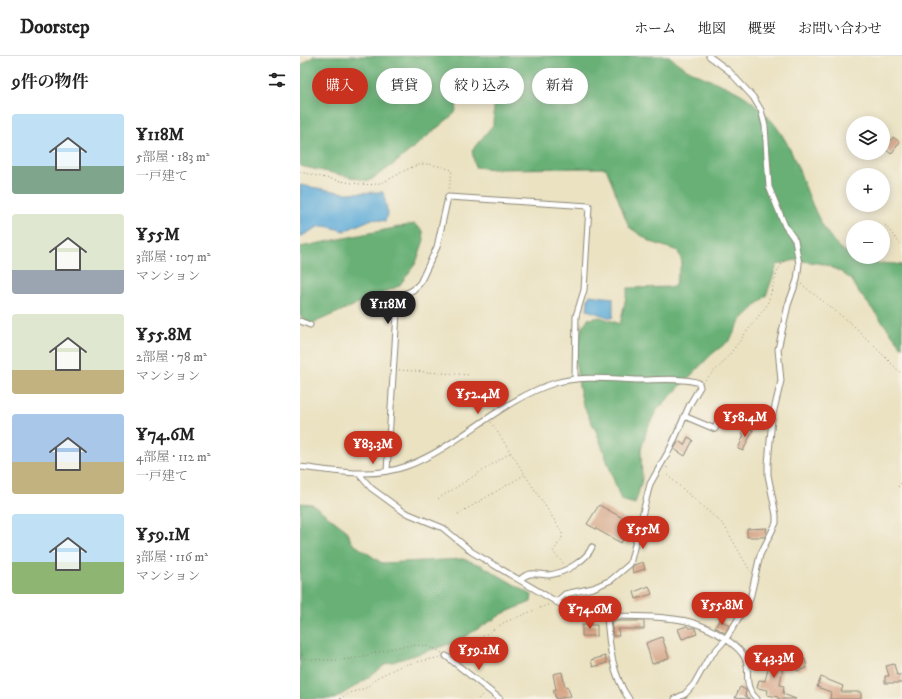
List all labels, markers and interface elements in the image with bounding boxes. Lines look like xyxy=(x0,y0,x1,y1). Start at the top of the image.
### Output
text: Doorstep xyxy=(20,16,89,39)
text: ホーム xyxy=(634,20,676,38)
text: 地図 xyxy=(698,20,726,38)
text: 概要 xyxy=(748,20,776,38)
text: お問い合わせ xyxy=(798,20,882,38)
chip: 購入 xyxy=(312,68,368,104)
chip: 賃貸 xyxy=(376,68,432,104)
chip: 絞り込み xyxy=(440,68,524,104)
chip: 新着 xyxy=(532,68,588,104)
icon: filters xyxy=(266,69,288,91)
text: 9件の物件 xyxy=(12,71,88,93)
map controls xyxy=(846,116,890,264)
button: layers xyxy=(846,116,890,160)
text: ¥118M xyxy=(136,124,184,146)
icon: home xyxy=(44,130,92,178)
text: 5部屋 · 183 m² xyxy=(136,149,210,165)
text: 一戸建て xyxy=(136,168,188,184)
button: + xyxy=(846,168,890,212)
button: − xyxy=(846,220,890,264)
text: ¥55M xyxy=(136,224,180,246)
icon: home xyxy=(44,230,92,278)
text: 3部屋 · 107 m² xyxy=(136,249,211,265)
text: マンション xyxy=(136,268,200,284)
pin: ¥118M xyxy=(360,291,416,325)
text: ¥118M xyxy=(370,296,406,312)
text: ¥55.8M xyxy=(136,324,192,346)
icon: home xyxy=(44,330,92,378)
text: 2部屋 · 78 m² xyxy=(136,349,207,365)
text: マンション xyxy=(136,368,200,384)
pin: ¥52.4M xyxy=(445,381,511,415)
text: ¥52.4M xyxy=(456,386,500,402)
pin: ¥58.4M xyxy=(712,404,778,438)
text: ¥58.4M xyxy=(723,409,767,425)
text: ¥74.6M xyxy=(136,424,195,446)
icon: home xyxy=(44,430,92,478)
pin: ¥83.3M xyxy=(340,431,406,465)
text: ¥83.3M xyxy=(353,436,393,452)
text: 4部屋 · 112 m² xyxy=(136,449,211,465)
text: 一戸建て xyxy=(136,468,188,484)
pin: ¥55M xyxy=(619,516,667,550)
text: ¥55M xyxy=(626,521,660,537)
text: ¥59.1M xyxy=(136,524,190,546)
icon: home xyxy=(44,530,92,578)
text: 3部屋 · 116 m² xyxy=(136,549,208,565)
text: マンション xyxy=(136,568,200,584)
pin: ¥55.8M xyxy=(689,592,755,626)
pin: ¥74.6M xyxy=(557,596,623,630)
text: ¥55.8M xyxy=(701,597,743,613)
text: ¥74.6M xyxy=(568,601,612,617)
pin: ¥59.1M xyxy=(446,637,512,671)
text: ¥59.1M xyxy=(458,642,500,658)
pin: ¥43.3M xyxy=(741,645,807,679)
text: ¥43.3M xyxy=(754,650,794,666)

